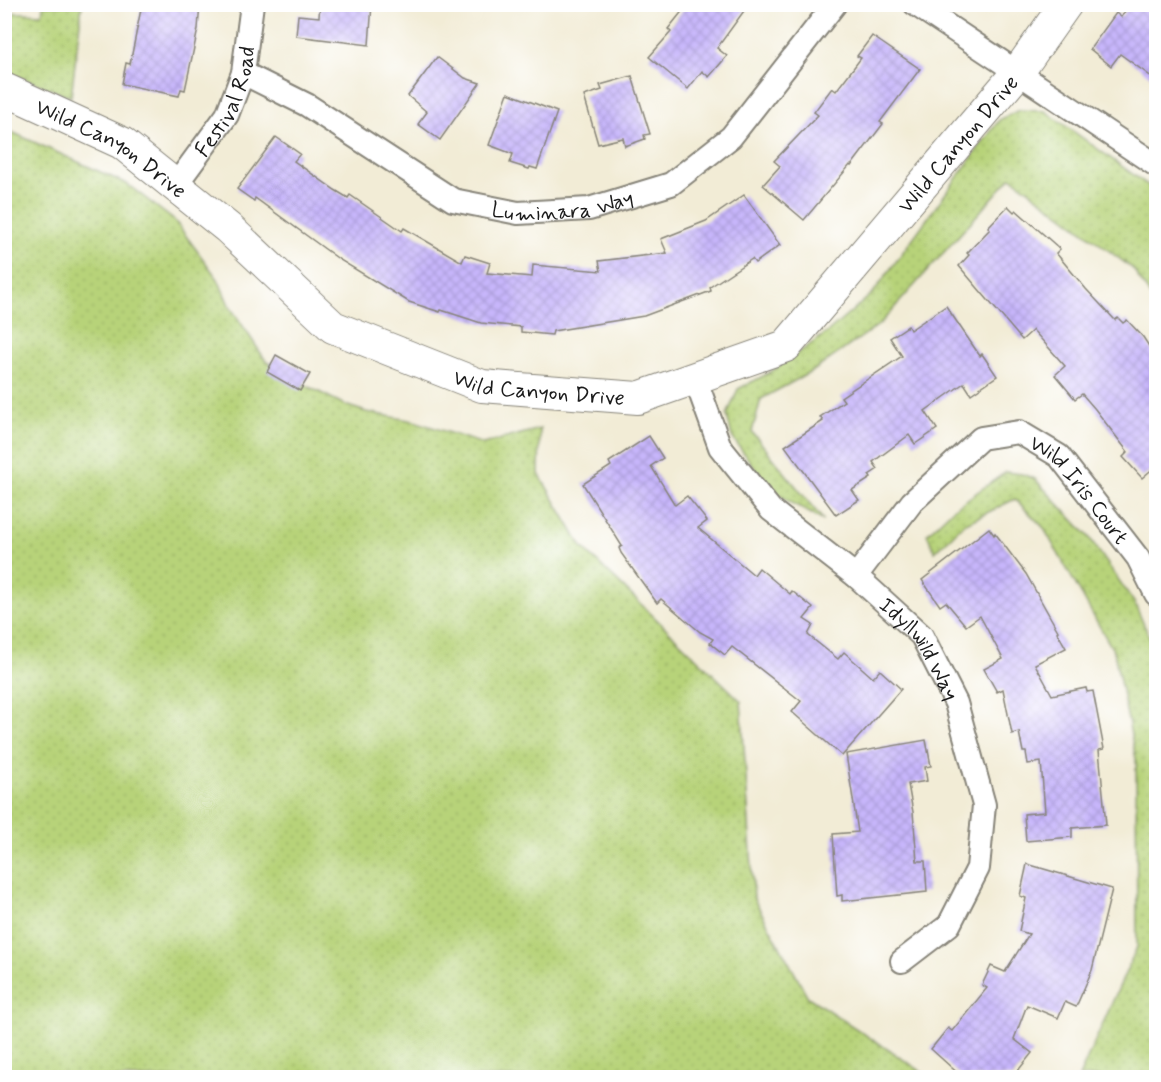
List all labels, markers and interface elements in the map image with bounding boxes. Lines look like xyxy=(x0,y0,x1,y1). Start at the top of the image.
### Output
street label: Festival Road xyxy=(189,45,262,163)
street label: Wild Canyon Drive xyxy=(893,70,1026,220)
street label: Wild Canyon Drive xyxy=(31,93,192,205)
street label: Luminara Way xyxy=(489,184,637,229)
street label: Wild Canyon Drive xyxy=(449,364,626,413)
street label: Wild Iris Court xyxy=(1024,430,1134,551)
street label: Idyllwild Way xyxy=(872,592,964,706)

